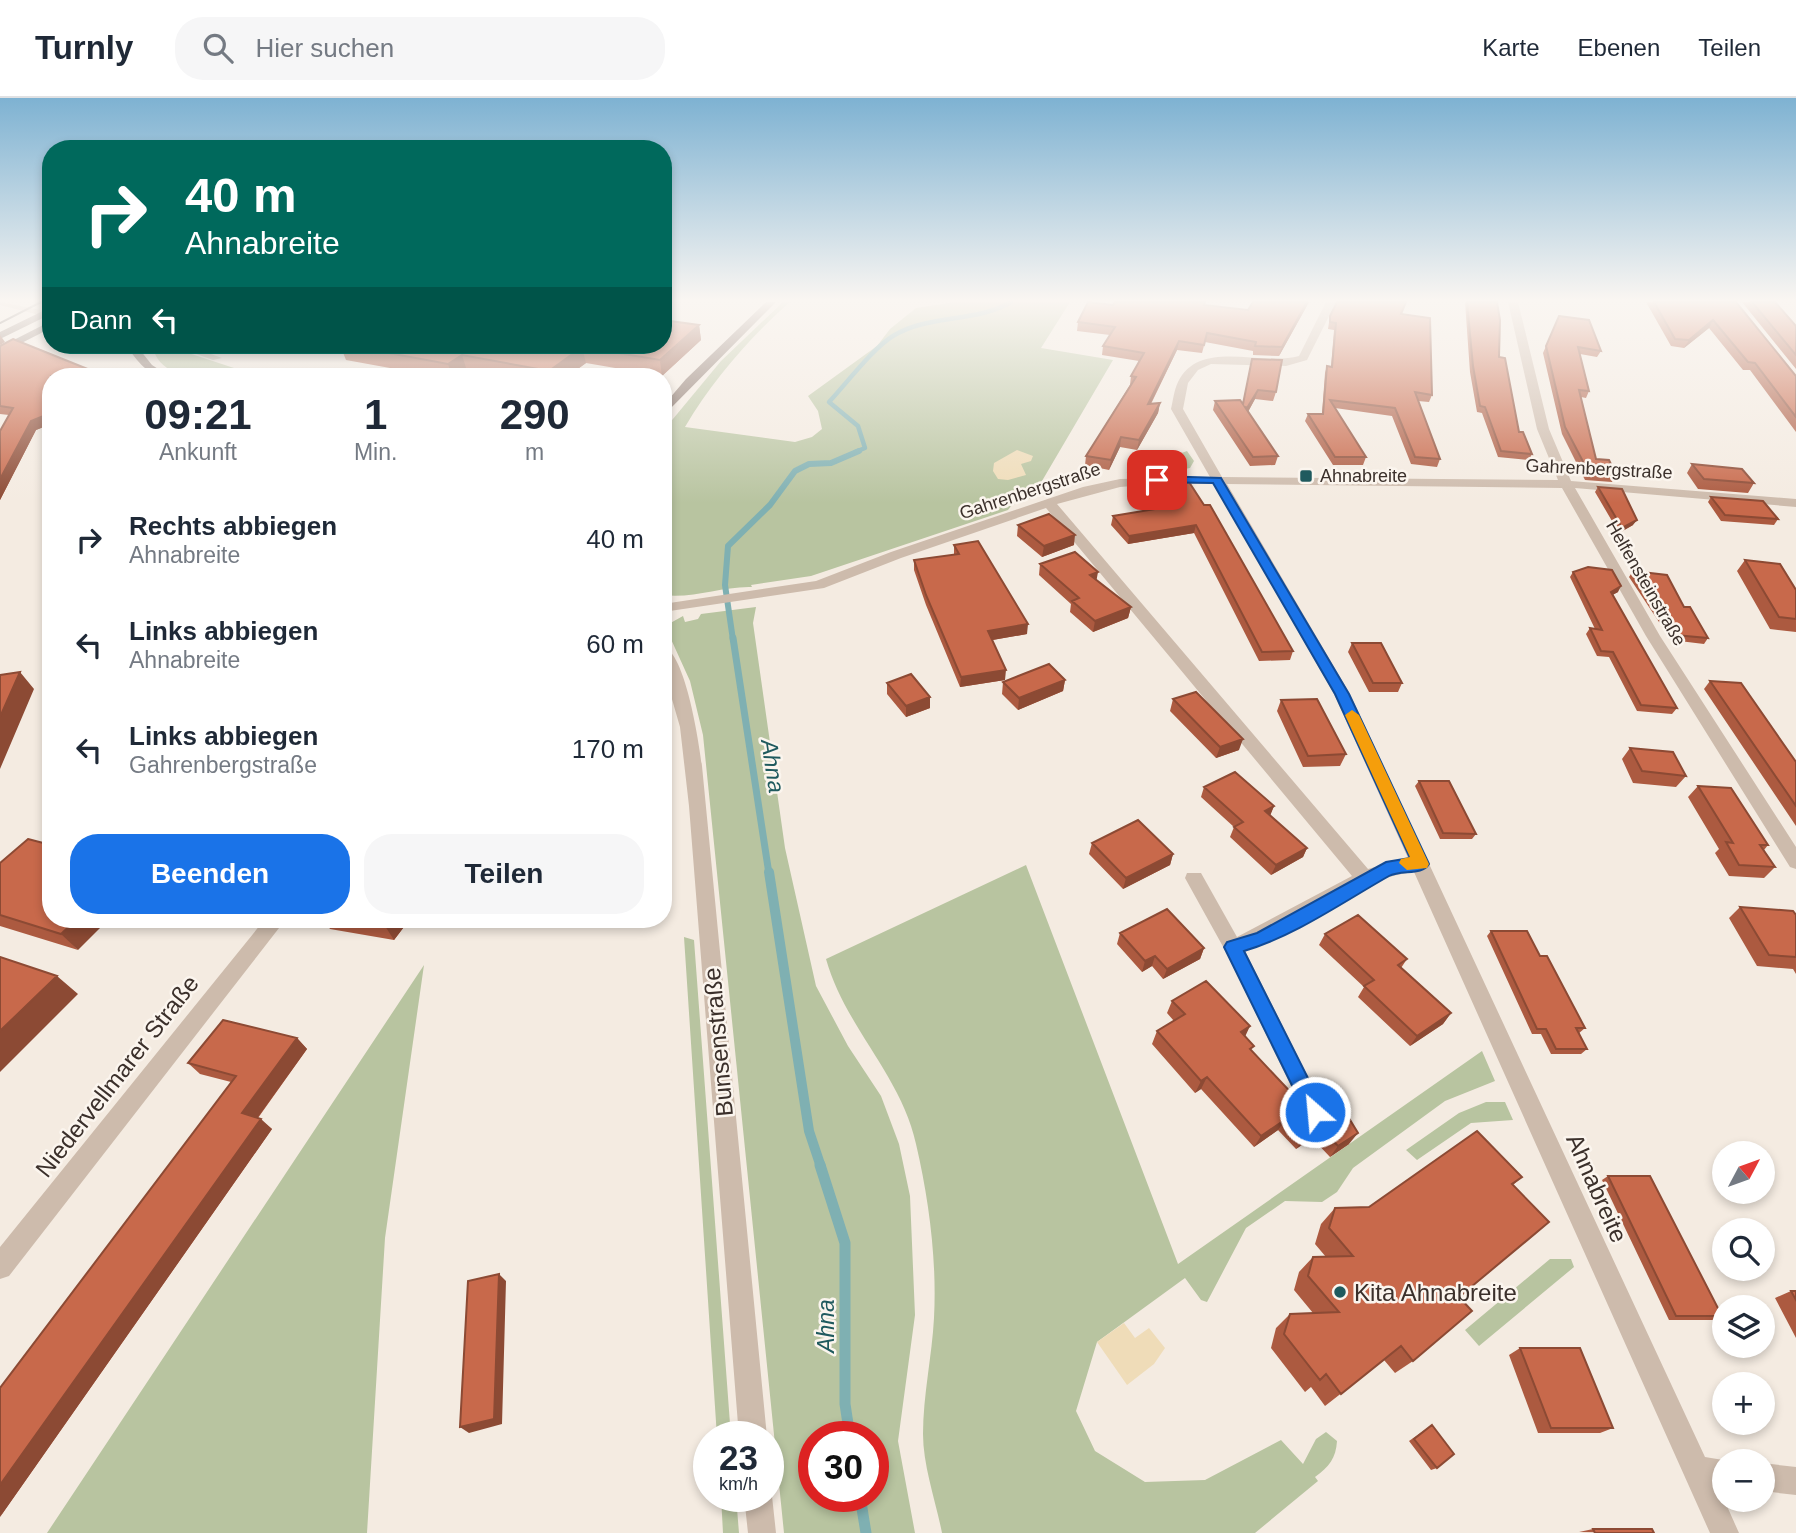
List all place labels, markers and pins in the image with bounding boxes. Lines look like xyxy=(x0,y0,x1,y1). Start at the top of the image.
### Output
pin xyxy=(1127,450,1187,510)
place label: Ahnabreite xyxy=(1320,466,1407,486)
marker: Ahnabreite xyxy=(1298,468,1314,484)
place label: Kita Ahnabreite xyxy=(1354,1279,1517,1306)
marker: Kita Ahnabreite xyxy=(1332,1284,1348,1300)

